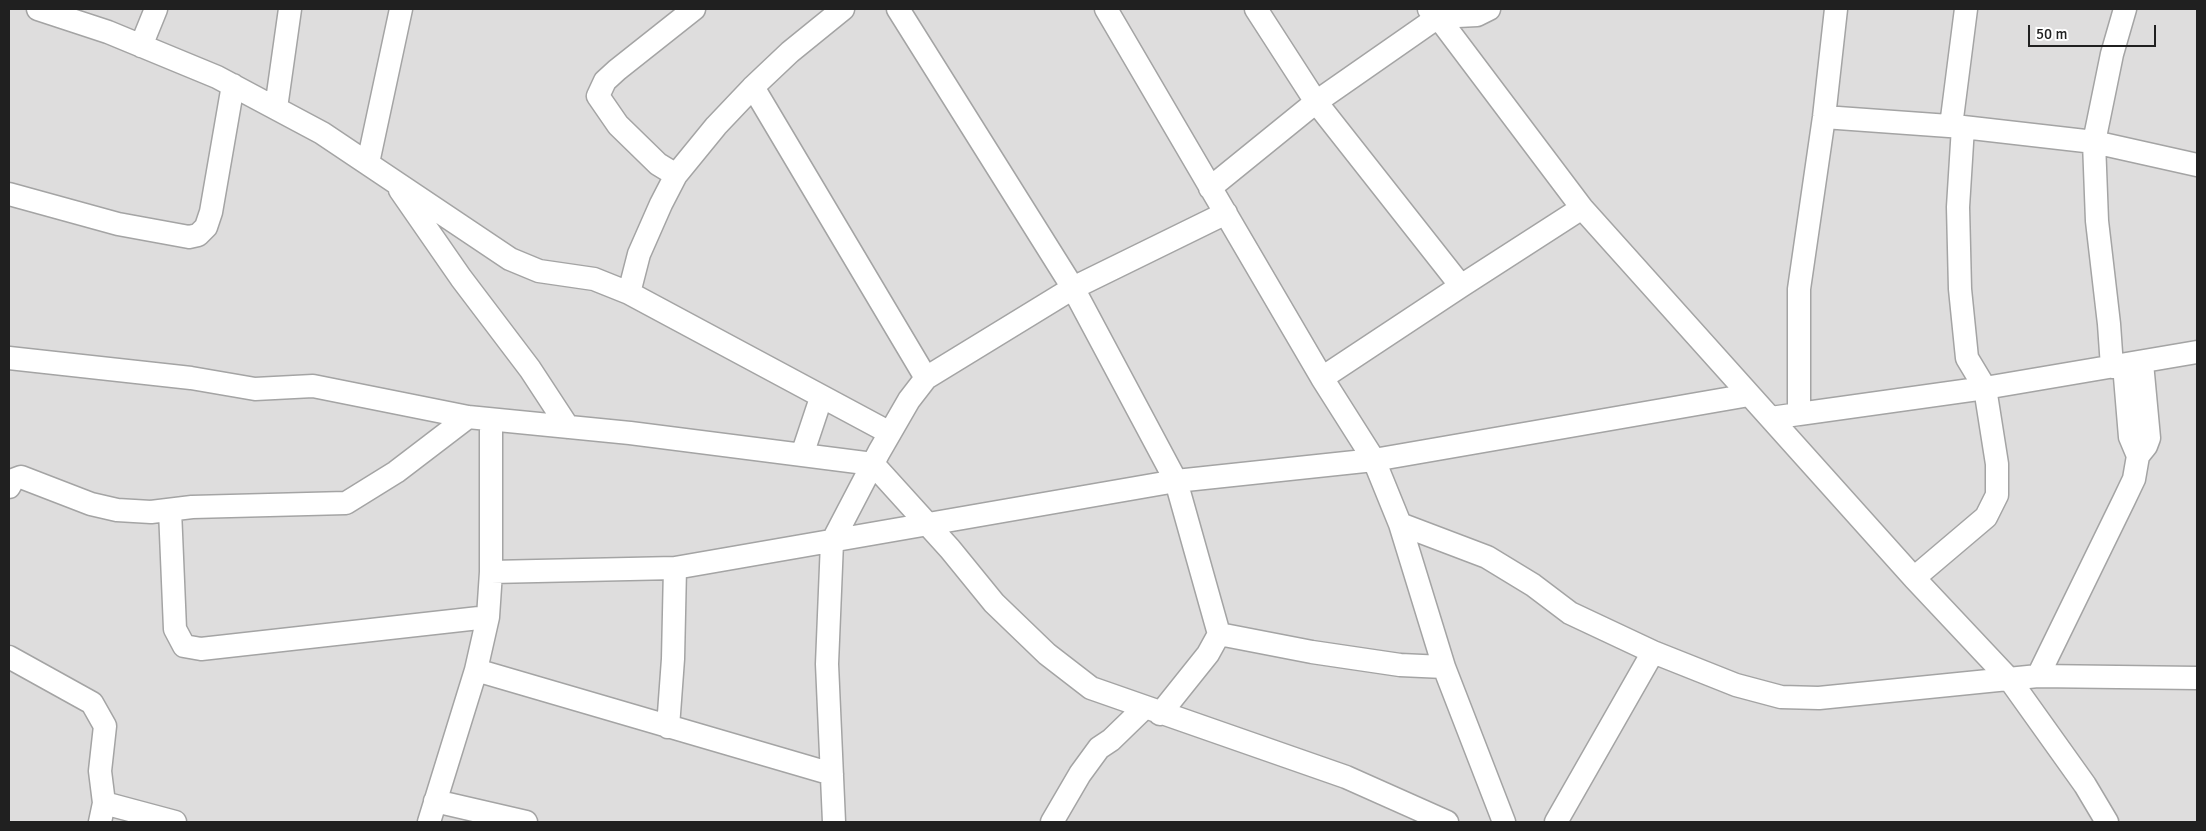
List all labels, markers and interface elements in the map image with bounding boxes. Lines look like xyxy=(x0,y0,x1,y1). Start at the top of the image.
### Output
scale bar xyxy=(2031,15,2158,47)
text: 50 m xyxy=(2036,25,2067,43)

